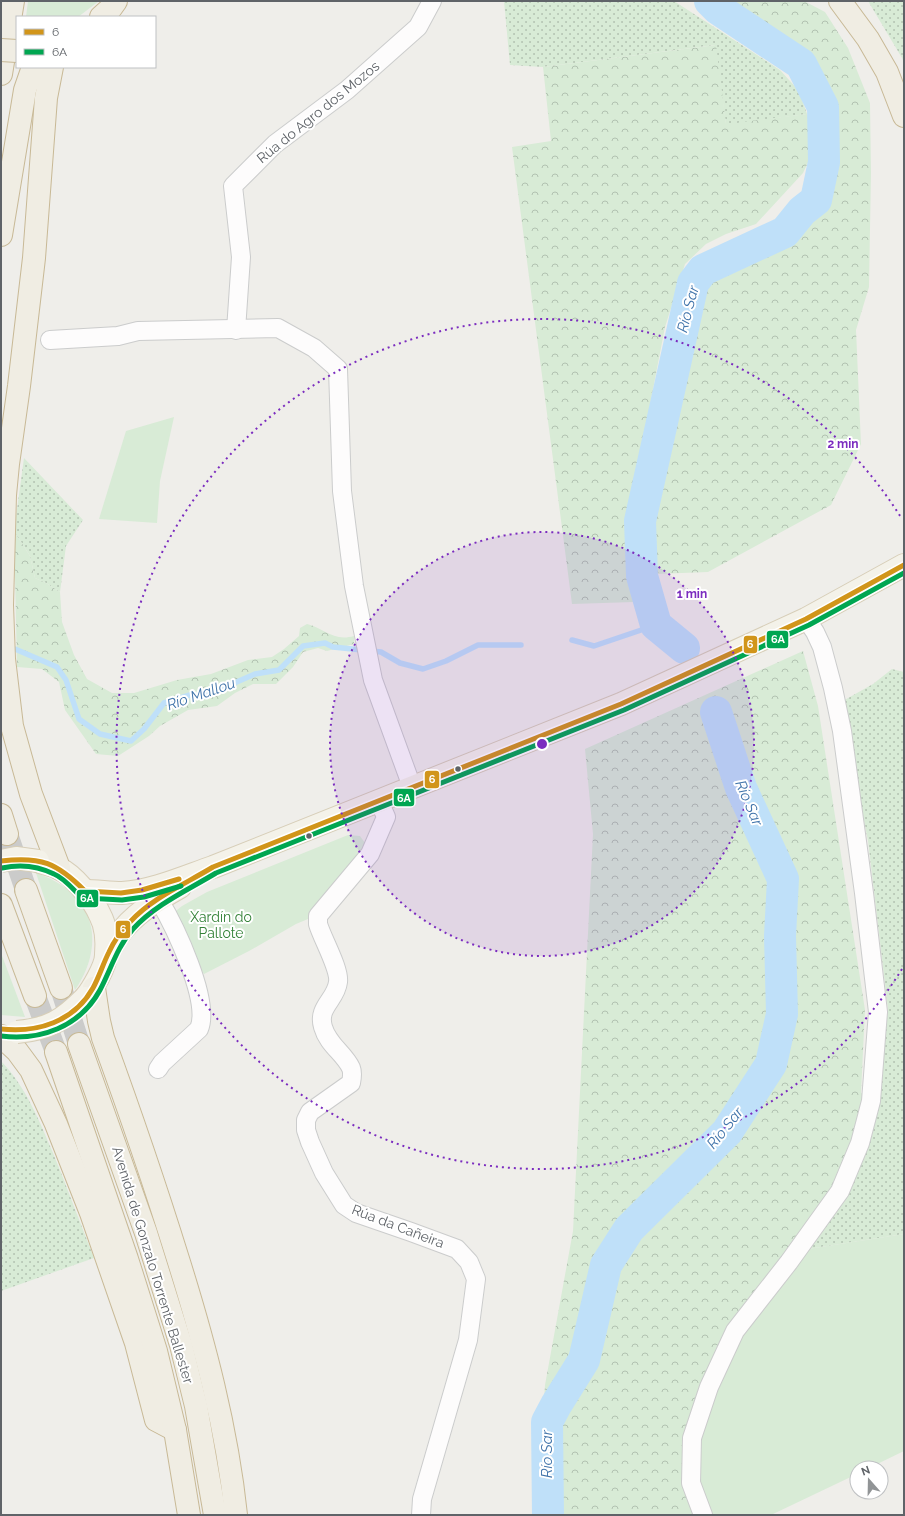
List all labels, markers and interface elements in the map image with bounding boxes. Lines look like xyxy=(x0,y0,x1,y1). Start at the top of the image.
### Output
legend xyxy=(16,16,156,68)
text: 6 xyxy=(52,25,59,39)
text: 6A xyxy=(52,45,67,59)
street label: Rúa do Agro dos Mozos xyxy=(254,58,383,166)
water label: Río Sar xyxy=(673,283,703,334)
text: 2 min xyxy=(827,437,859,451)
text: 1 min xyxy=(677,587,707,601)
line badge: 6A xyxy=(766,630,789,649)
text: 6A xyxy=(771,633,786,646)
line badge: 6 xyxy=(743,635,758,654)
text: 6 xyxy=(747,638,754,651)
water label: Río Mallou xyxy=(164,674,238,714)
centre of rings xyxy=(535,737,549,751)
unlabelled marker xyxy=(453,764,463,774)
line badge: 6 xyxy=(424,770,440,789)
text: 6 xyxy=(429,773,436,786)
water label: Río Sar xyxy=(731,778,767,829)
line badge: 6A xyxy=(393,788,415,807)
text: 6A xyxy=(397,792,412,805)
unlabelled marker xyxy=(304,831,314,841)
line badge: 6A xyxy=(76,889,99,908)
text: 6A xyxy=(80,892,95,905)
park label: Xardín do Pallote xyxy=(190,909,252,941)
line badge: 6 xyxy=(115,920,131,939)
text: 6 xyxy=(120,923,127,936)
water label: Río Sar xyxy=(703,1103,748,1152)
street label: Avenida de Gonzalo Torrente Ballester xyxy=(109,1144,197,1386)
street label: Rúa da Cañeira xyxy=(350,1201,446,1251)
water label: Río Sar xyxy=(538,1429,556,1478)
north arrow xyxy=(849,1460,889,1500)
text: N xyxy=(860,1464,872,1479)

